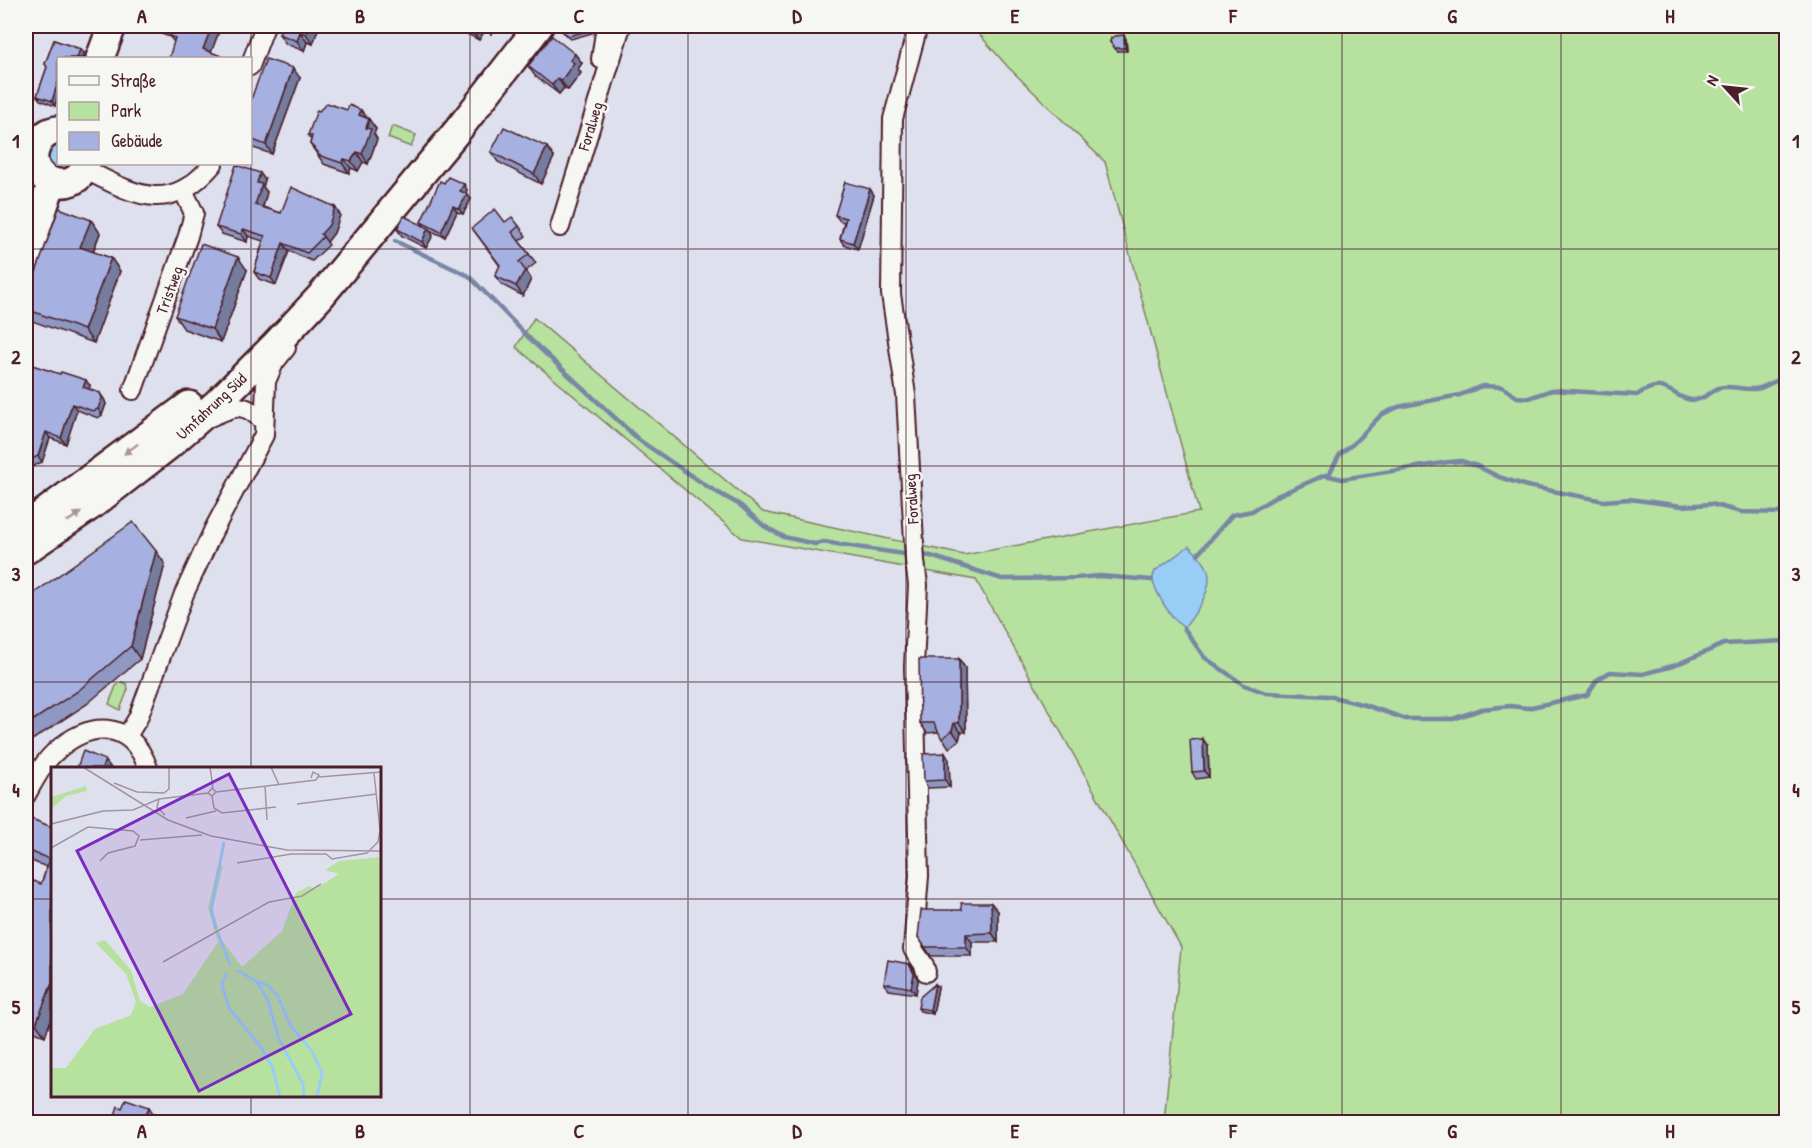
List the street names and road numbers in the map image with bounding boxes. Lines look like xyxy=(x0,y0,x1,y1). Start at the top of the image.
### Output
street label: Foralweg xyxy=(572,99,608,154)
street label: Tristweg xyxy=(150,263,188,317)
street label: Umfahrung Süd xyxy=(171,368,251,444)
street label: Foralweg xyxy=(898,473,924,526)

